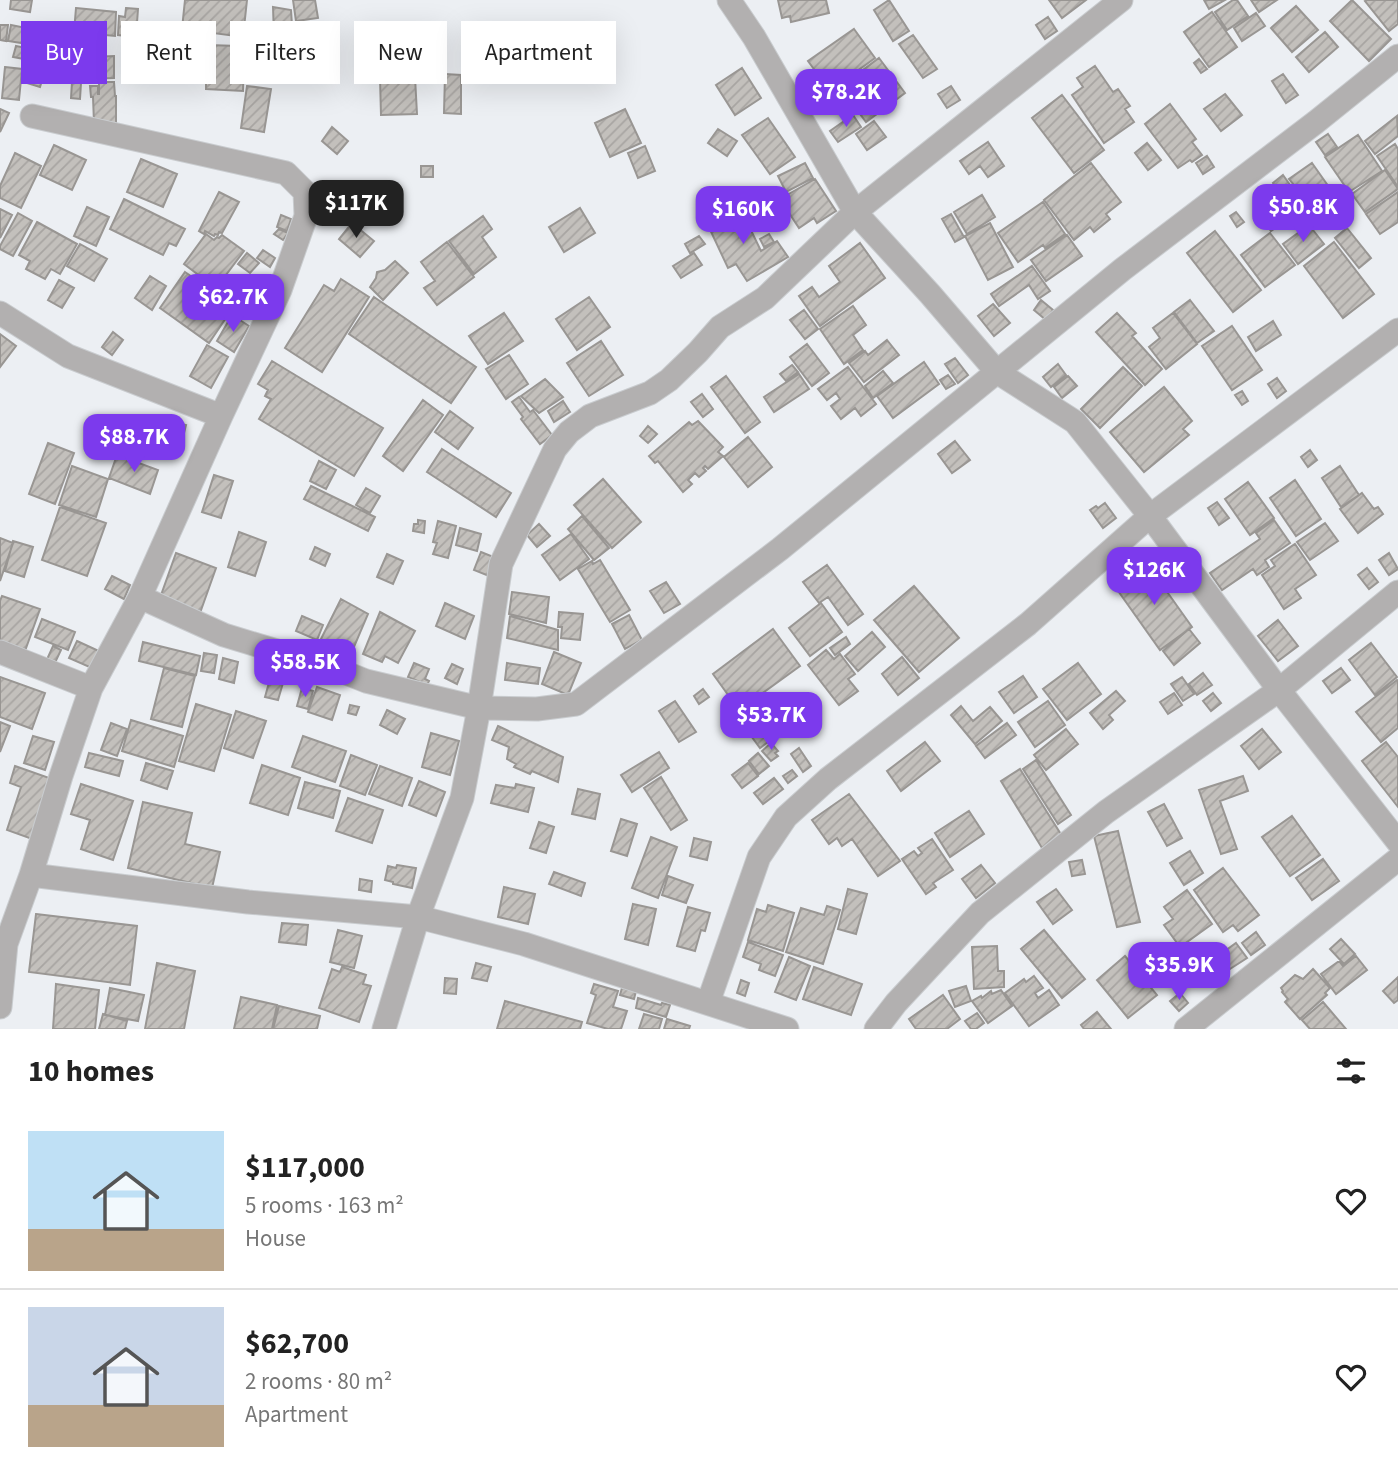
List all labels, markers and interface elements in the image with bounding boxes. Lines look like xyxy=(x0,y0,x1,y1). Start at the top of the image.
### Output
chip: Buy xyxy=(21,21,107,84)
chip: Rent xyxy=(121,21,216,84)
chip: Filters xyxy=(230,21,340,84)
chip: New xyxy=(354,21,447,84)
chip: Apartment xyxy=(461,21,616,84)
pin: $78.2K xyxy=(789,69,903,129)
text: $78.2K xyxy=(811,75,881,108)
pin: $117K xyxy=(307,180,405,240)
pin: $50.8K xyxy=(1246,184,1360,244)
text: $117K xyxy=(325,186,387,219)
pin: $160K xyxy=(694,187,792,246)
text: $50.8K xyxy=(1268,190,1338,223)
text: $160K xyxy=(712,192,774,225)
pin: $62.7K xyxy=(176,274,290,334)
text: $62.7K xyxy=(198,280,268,313)
pin: $88.7K xyxy=(77,414,191,474)
text: $88.7K xyxy=(99,420,169,453)
pin: $126K xyxy=(1105,548,1203,607)
text: $126K xyxy=(1123,553,1185,586)
pin: $58.5K xyxy=(248,640,362,699)
text: $58.5K xyxy=(270,645,340,678)
pin: $53.7K xyxy=(714,692,828,752)
text: $53.7K xyxy=(736,698,806,731)
pin: $35.9K xyxy=(1122,942,1236,1002)
text: $35.9K xyxy=(1144,948,1214,981)
text: 10 homes xyxy=(28,1050,154,1093)
icon: filters xyxy=(1332,1052,1370,1090)
text: $117,000 xyxy=(245,1146,365,1189)
icon: home xyxy=(84,1159,168,1243)
icon: heart xyxy=(1332,1182,1370,1220)
text: 5 rooms · 163 m² xyxy=(245,1189,404,1222)
text: House xyxy=(245,1222,306,1255)
text: $62,700 xyxy=(245,1322,349,1365)
icon: home xyxy=(84,1335,168,1419)
icon: heart xyxy=(1332,1358,1370,1396)
text: 2 rooms · 80 m² xyxy=(245,1365,392,1398)
text: Apartment xyxy=(245,1398,348,1431)

